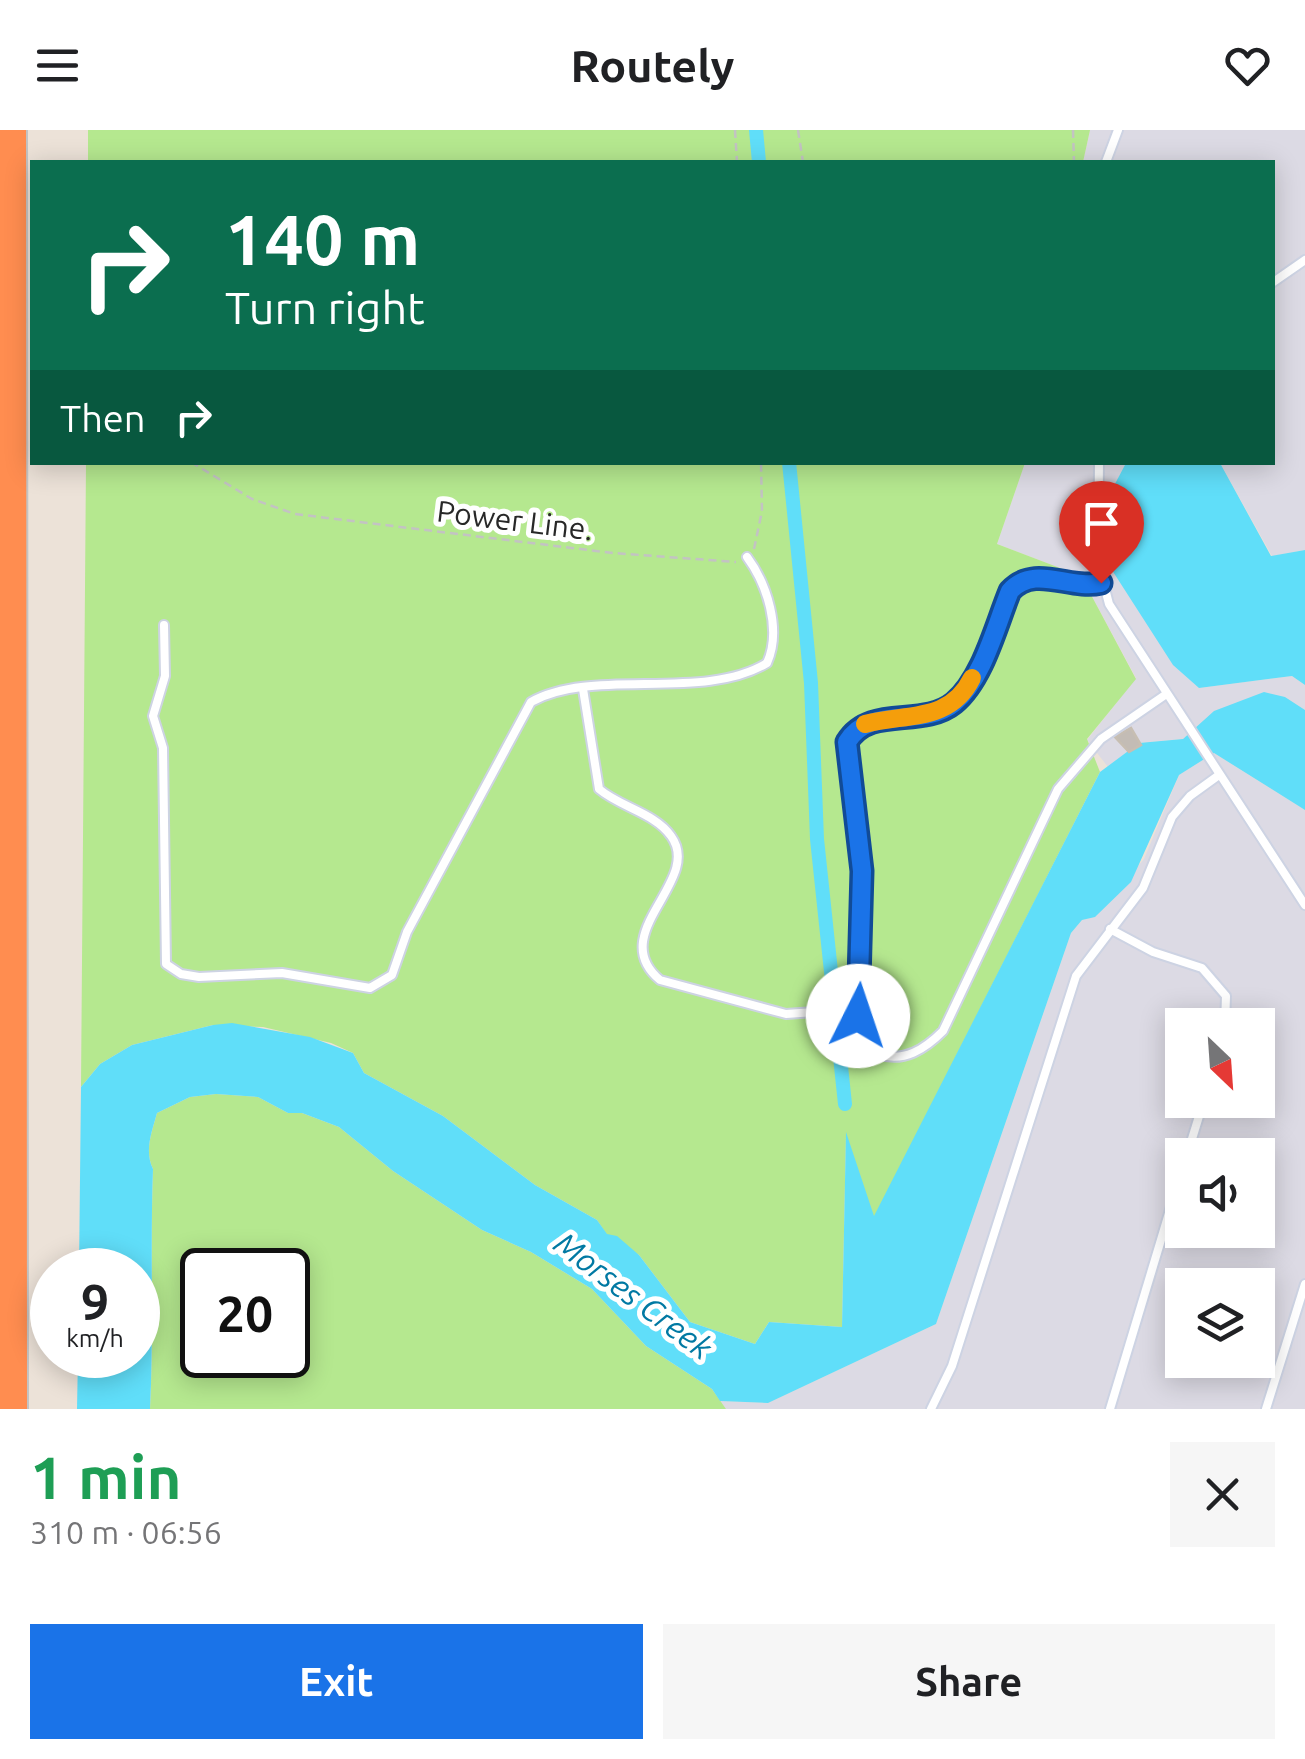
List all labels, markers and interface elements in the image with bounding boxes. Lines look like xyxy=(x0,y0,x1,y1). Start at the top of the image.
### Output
icon: menu xyxy=(30,38,85,93)
icon: heart xyxy=(1220,38,1275,93)
text: Routely xyxy=(571,40,734,91)
icon: right xyxy=(60,200,190,330)
text: 140 m xyxy=(225,200,420,278)
text: Turn right xyxy=(225,282,425,333)
icon: right xyxy=(166,390,221,445)
text: Then xyxy=(60,397,146,439)
pin xyxy=(1059,481,1144,584)
street label: Power Line. xyxy=(435,494,595,546)
icon: arrive xyxy=(1074,496,1129,551)
position arrow xyxy=(806,964,910,1068)
north arrow xyxy=(1165,1008,1275,1118)
map controls xyxy=(1165,1008,1275,1378)
button: sound xyxy=(1165,1138,1275,1248)
water label: Morses Creek xyxy=(548,1224,720,1366)
speed limit sign: 20 xyxy=(180,1248,310,1378)
button: layers xyxy=(1165,1268,1275,1378)
text: 9 xyxy=(81,1273,109,1329)
text: km/h xyxy=(66,1324,124,1352)
button: close xyxy=(1170,1442,1275,1547)
text: 1 min xyxy=(30,1443,182,1510)
text: 310 m · 06:56 xyxy=(30,1514,222,1550)
button: Exit xyxy=(30,1624,643,1739)
button: Share xyxy=(663,1624,1275,1739)

